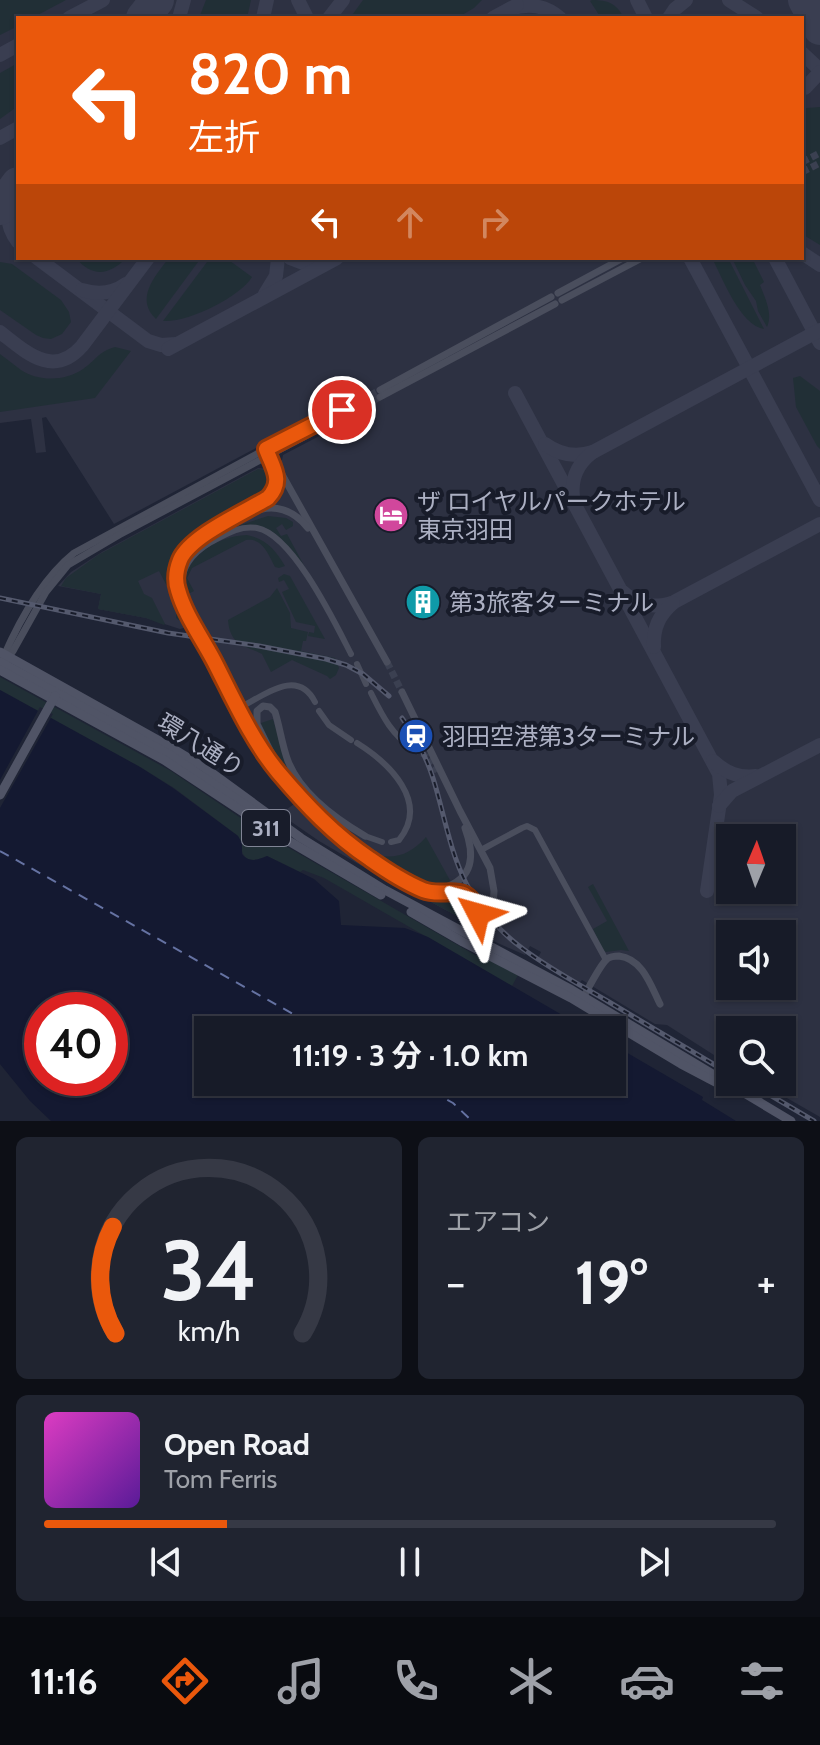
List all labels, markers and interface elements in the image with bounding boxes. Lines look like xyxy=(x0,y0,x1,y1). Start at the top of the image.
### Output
text: 820 m xyxy=(188,40,352,108)
icon: left xyxy=(56,48,160,152)
text: 左折 xyxy=(188,115,260,159)
icon: left xyxy=(304,200,348,244)
icon: ahead xyxy=(388,200,432,244)
icon: right xyxy=(472,200,516,244)
pin xyxy=(308,376,376,444)
icon: arrive xyxy=(320,388,364,432)
place label: ザ ロイヤルパークホテル 東京羽田 xyxy=(417,487,686,544)
hotel icon: ザ ロイヤルパークホテル 東京羽田 xyxy=(372,496,410,534)
building icon: 第3旅客ターミナル xyxy=(404,583,442,621)
place label: 第3旅客ターミナル xyxy=(449,588,654,617)
street label: 環八通り xyxy=(153,707,249,783)
station icon: 羽田空港第3ターミナル xyxy=(397,717,435,755)
place label: 羽田空港第3ターミナル xyxy=(442,722,695,751)
road number: 311 xyxy=(242,810,290,846)
north arrow xyxy=(716,824,796,904)
map controls xyxy=(716,824,796,1096)
position arrow xyxy=(436,872,520,956)
button: sound xyxy=(716,920,796,1000)
speed limit sign: 40 xyxy=(24,992,128,1096)
button: search xyxy=(716,1016,796,1096)
text: 11:19 · 3 分 · 1.0 km xyxy=(292,1037,528,1074)
text: エアコン xyxy=(446,1206,550,1238)
text: 34 xyxy=(161,1220,257,1321)
text: 19° xyxy=(574,1246,648,1319)
text: − xyxy=(446,1256,465,1309)
text: + xyxy=(757,1256,776,1309)
text: km/h xyxy=(178,1313,240,1348)
text: Open Road xyxy=(164,1426,310,1463)
text: Tom Ferris xyxy=(164,1463,277,1495)
icon: previous xyxy=(144,1540,188,1584)
icon: pause xyxy=(388,1540,432,1584)
icon: next xyxy=(632,1540,676,1584)
icon: directions xyxy=(157,1653,213,1709)
icon: music xyxy=(273,1653,329,1709)
icon: phone xyxy=(388,1653,444,1709)
icon: climate xyxy=(503,1653,559,1709)
icon: car xyxy=(619,1653,675,1709)
icon: filters xyxy=(734,1653,790,1709)
text: 11:16 xyxy=(30,1659,98,1703)

